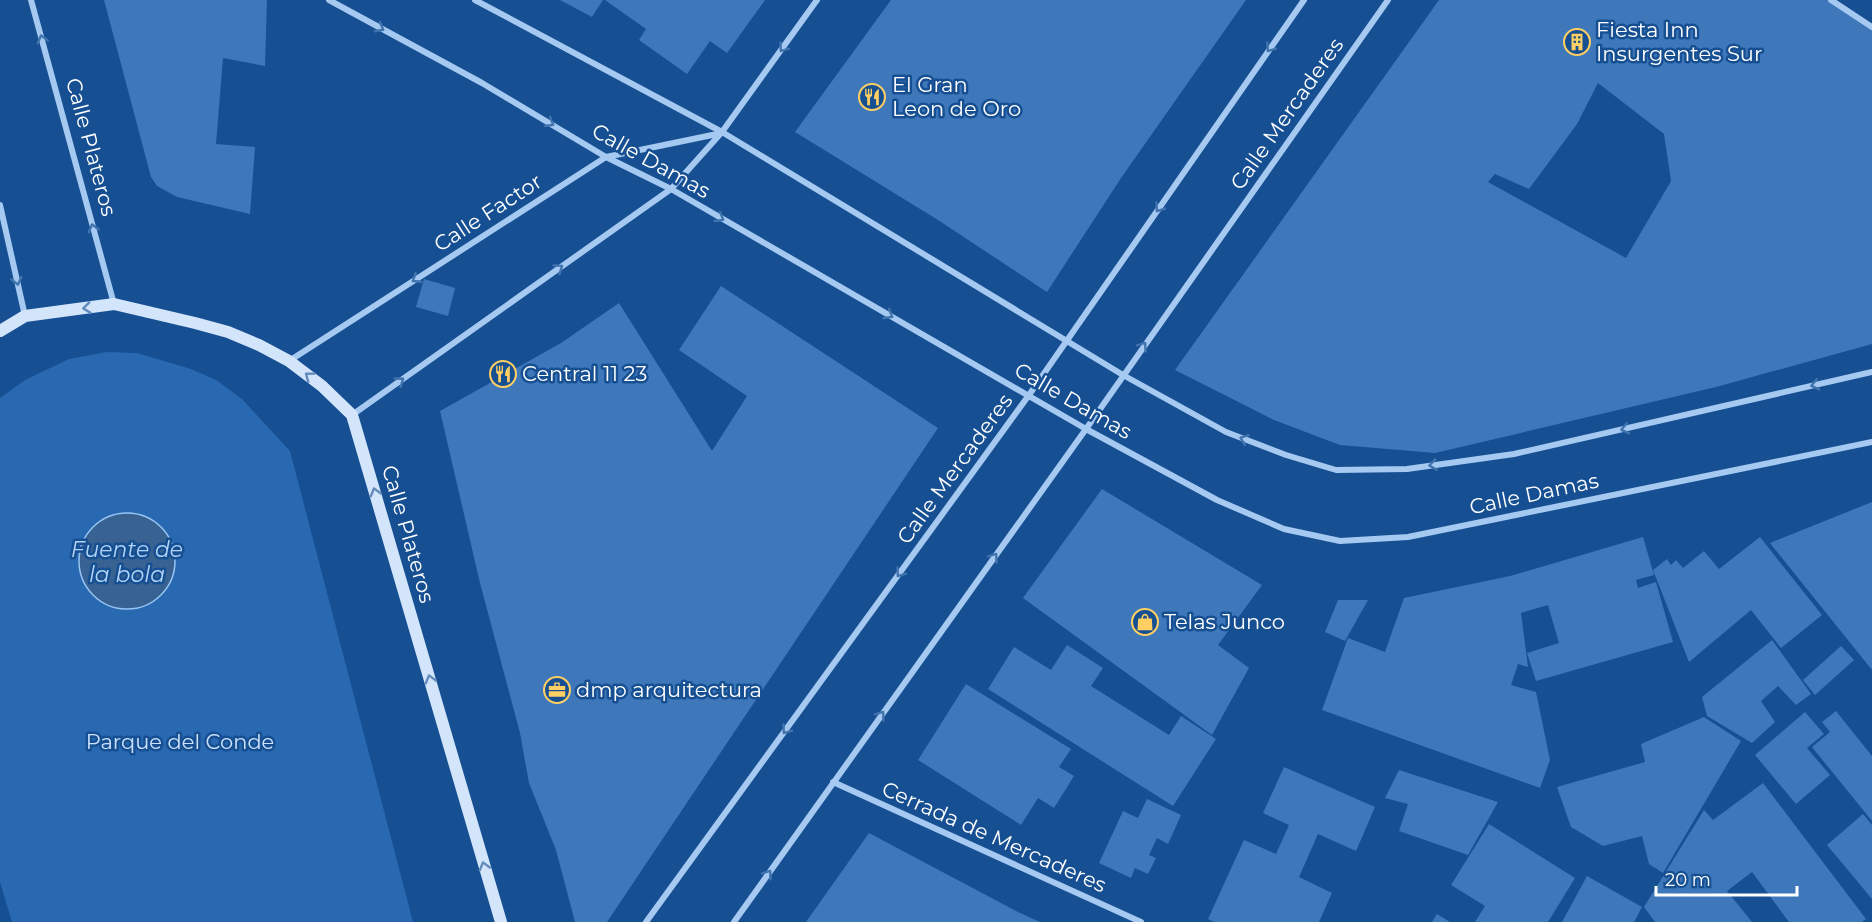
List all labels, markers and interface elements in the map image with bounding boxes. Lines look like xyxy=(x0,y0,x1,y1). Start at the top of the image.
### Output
place label: Fiesta Inn Insurgentes Sur xyxy=(1596,17,1762,66)
one-way arrow xyxy=(374,21,384,32)
building icon: Fiesta Inn Insurgentes Sur xyxy=(1562,27,1592,57)
street label: Calle Mercaderes xyxy=(1225,33,1348,194)
one-way arrow xyxy=(36,35,49,45)
one-way arrow xyxy=(779,41,790,52)
one-way arrow xyxy=(1266,41,1277,52)
place label: El Gran Leon de Oro xyxy=(892,72,1021,121)
street label: Calle Plateros xyxy=(61,75,122,219)
restaurant icon: El Gran Leon de Oro xyxy=(857,82,887,112)
one-way arrow xyxy=(544,116,554,128)
street label: Calle Damas xyxy=(588,118,715,203)
street label: Calle Factor xyxy=(429,168,546,257)
one-way arrow xyxy=(1155,202,1166,213)
one-way arrow xyxy=(714,211,725,222)
one-way arrow xyxy=(88,223,100,234)
one-way arrow xyxy=(552,264,563,275)
one-way arrow xyxy=(412,272,422,284)
one-way arrow xyxy=(10,275,23,285)
one-way arrow xyxy=(82,301,92,313)
one-way arrow xyxy=(883,308,894,319)
one-way arrow xyxy=(1136,342,1147,353)
street label: Calle Damas xyxy=(1010,357,1136,444)
restaurant icon: Central 11 23 xyxy=(488,359,518,389)
place label: Central 11 23 xyxy=(522,361,647,386)
one-way arrow xyxy=(304,373,315,384)
one-way arrow xyxy=(393,377,404,388)
one-way arrow xyxy=(1810,378,1820,391)
street label: Calle Mercaderes xyxy=(892,389,1018,549)
one-way arrow xyxy=(1620,421,1630,434)
one-way arrow xyxy=(1239,433,1250,446)
one-way arrow xyxy=(1429,459,1438,471)
street label: Calle Plateros xyxy=(377,462,440,606)
street label: Calle Damas xyxy=(1467,468,1601,519)
one-way arrow xyxy=(370,487,382,497)
water label: Fuente de la bola xyxy=(71,536,183,588)
one-way arrow xyxy=(987,552,998,563)
one-way arrow xyxy=(896,566,907,577)
shop icon: Telas Junco xyxy=(1130,607,1160,637)
place label: Telas Junco xyxy=(1164,609,1285,634)
one-way arrow xyxy=(425,674,437,685)
office icon: dmp arquitectura xyxy=(542,675,572,705)
place label: dmp arquitectura xyxy=(576,677,762,702)
one-way arrow xyxy=(874,711,885,722)
one-way arrow xyxy=(782,724,793,735)
park label: Parque del Conde xyxy=(86,729,274,754)
street label: Cerrada de Mercaderes xyxy=(878,776,1110,897)
scale bar xyxy=(1656,859,1797,897)
one-way arrow xyxy=(479,861,491,872)
text: 20 m xyxy=(1665,869,1711,891)
one-way arrow xyxy=(761,870,772,881)

